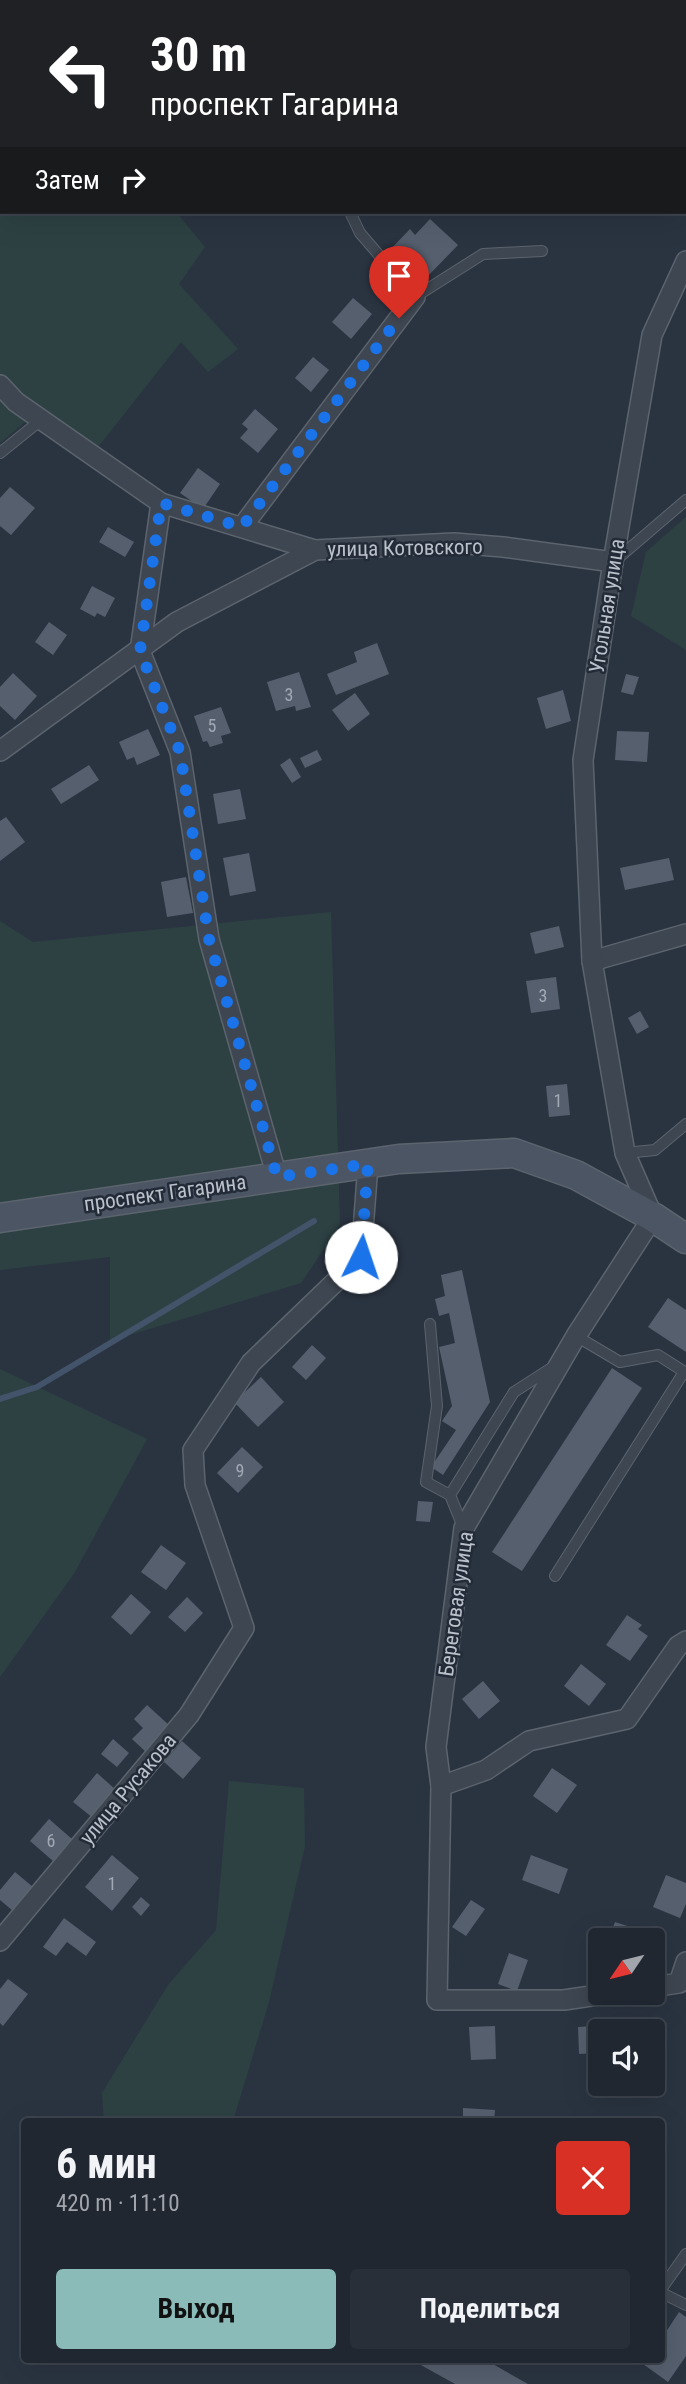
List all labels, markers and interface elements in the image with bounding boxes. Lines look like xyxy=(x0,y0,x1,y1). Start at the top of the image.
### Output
text: 30 m xyxy=(150,26,247,83)
icon: left xyxy=(35,28,126,119)
text: проспект Гагарина xyxy=(150,85,399,123)
icon: right xyxy=(114,161,152,199)
text: Затем xyxy=(35,165,100,195)
pin xyxy=(369,246,429,318)
icon: arrive xyxy=(380,257,418,295)
street label: улица Котовского xyxy=(327,535,483,561)
street label: Угольная улица xyxy=(585,537,629,675)
house number: 3 xyxy=(285,684,293,705)
house number: 5 xyxy=(208,715,217,736)
house number: 3 xyxy=(539,985,547,1006)
house number: 1 xyxy=(554,1090,562,1111)
street label: проспект Гагарина xyxy=(82,1170,248,1216)
position arrow xyxy=(324,1220,398,1294)
house number: 9 xyxy=(236,1460,244,1481)
street label: Береговая улица xyxy=(434,1530,478,1678)
street label: улица Русакова xyxy=(75,1729,181,1849)
house number: 6 xyxy=(47,1830,55,1851)
house number: 1 xyxy=(108,1873,116,1894)
north arrow xyxy=(588,1928,665,2006)
map controls xyxy=(588,1928,665,2096)
button: sound xyxy=(588,2019,665,2096)
text: 6 мин xyxy=(56,2139,157,2188)
button: close xyxy=(556,2141,630,2215)
text: 420 m · 11:10 xyxy=(56,2190,180,2217)
button: Выход xyxy=(56,2269,336,2349)
button: Поделиться xyxy=(350,2269,630,2349)

